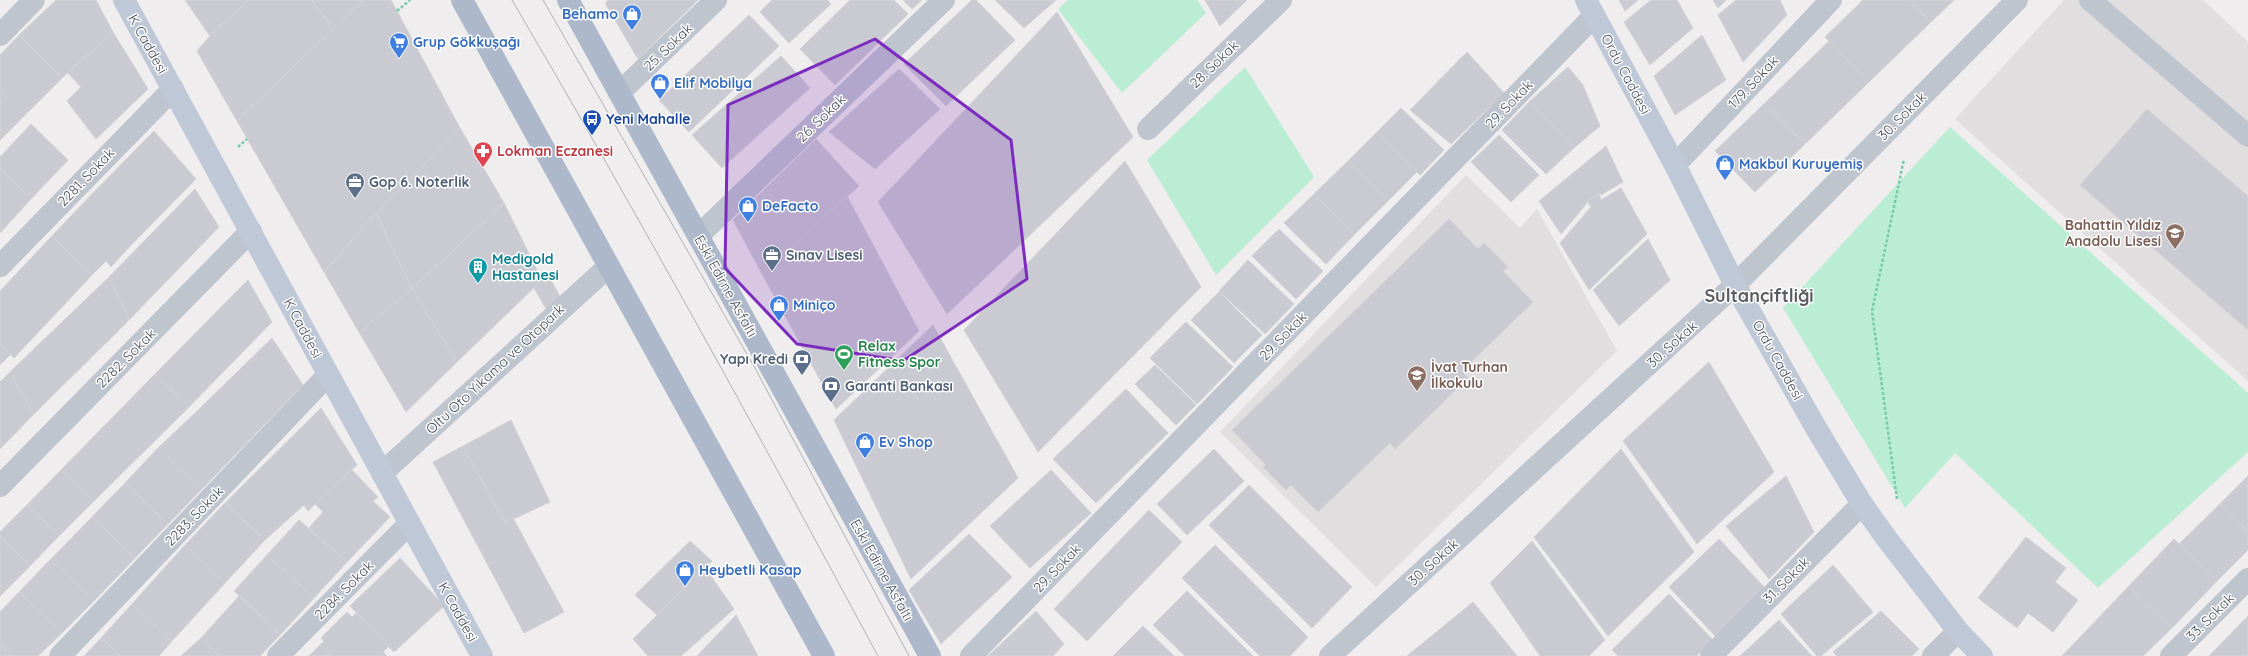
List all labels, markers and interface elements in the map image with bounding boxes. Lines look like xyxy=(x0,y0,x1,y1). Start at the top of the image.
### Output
shop icon: Behamo xyxy=(621,3,643,31)
place label: Behamo xyxy=(562,5,618,23)
street label: K Caddesi xyxy=(124,11,172,77)
street label: 25. Sokak xyxy=(640,19,696,75)
supermarket icon: Grup Gökkuşağı xyxy=(388,31,410,59)
street label: Ordu Caddesi xyxy=(1597,31,1655,117)
place label: Grup Gökkuşağı xyxy=(413,33,520,51)
street label: 28. Sokak xyxy=(1186,36,1242,92)
street label: 179. Sokak xyxy=(1724,52,1782,112)
shop icon: Elif Mobilya xyxy=(649,72,671,100)
place label: Elif Mobilya xyxy=(674,74,752,92)
street label: 29. Sokak xyxy=(1481,76,1537,132)
street label: 30. Sokak xyxy=(1874,88,1930,144)
street label: 26. Sokak xyxy=(793,90,849,146)
bus stop icon: Yeni Mahalle xyxy=(581,108,603,136)
place label: Yeni Mahalle xyxy=(606,110,691,128)
pharmacy icon: Lokman Eczanesi xyxy=(472,140,494,168)
place label: Lokman Eczanesi xyxy=(497,142,613,160)
street label: 2281. Sokak xyxy=(54,144,118,210)
shop icon: Makbul Kuruyemiş xyxy=(1714,153,1736,181)
place label: Makbul Kuruyemiş xyxy=(1739,155,1863,173)
office icon: Gop 6. Noterlik xyxy=(344,171,366,199)
place label: Gop 6. Noterlik xyxy=(369,173,469,191)
shop icon: DeFacto xyxy=(737,195,759,223)
place label: DeFacto xyxy=(762,197,819,215)
place label: Bahattin Yıldız Anadolu Lisesi xyxy=(2065,216,2161,250)
school or university icon: Bahattin Yıldız Anadolu Lisesi xyxy=(2164,222,2186,250)
street label: Eski Edirne Asfaltı xyxy=(691,232,761,340)
office icon: Sınav Lisesi xyxy=(761,244,783,272)
place label: Sınav Lisesi xyxy=(786,246,863,264)
place label: Medigold Hastanesi xyxy=(492,250,559,284)
building icon: Medigold Hastanesi xyxy=(467,256,489,284)
district label: Sultançiftliği xyxy=(1704,284,1814,307)
shop icon: Miniço xyxy=(768,294,790,322)
street label: K Caddesi xyxy=(280,295,326,361)
place label: Miniço xyxy=(793,296,836,314)
street label: Oltu Oto Yıkama ve Otopark xyxy=(422,300,568,438)
street label: 29. Sokak xyxy=(1255,308,1311,364)
street label: 30. Sokak xyxy=(1643,317,1701,371)
street label: Ordu Caddesi xyxy=(1749,317,1807,403)
street label: 2282. Sokak xyxy=(92,324,160,392)
place label: Relax Fitness Spor xyxy=(858,337,941,371)
sports icon: Relax Fitness Spor xyxy=(833,343,855,371)
bank icon: Yapı Kredi xyxy=(791,348,813,376)
place label: Yapı Kredi xyxy=(720,350,788,368)
place label: İvat Turhan İlkokulu xyxy=(1431,358,1508,392)
school or university icon: İvat Turhan İlkokulu xyxy=(1406,364,1428,392)
bank icon: Garanti Bankası xyxy=(820,375,842,403)
place label: Garanti Bankası xyxy=(845,377,953,395)
shop icon: Ev Shop xyxy=(854,431,876,459)
place label: Ev Shop xyxy=(879,433,933,451)
street label: 2283. Sokak xyxy=(161,482,227,550)
street label: Eski Edirne Asfaltı xyxy=(847,516,917,624)
street label: 30. Sokak xyxy=(1404,535,1462,589)
street label: 29. Sokak xyxy=(1029,540,1085,596)
street label: 31. Sokak xyxy=(1759,553,1813,607)
street label: 2284. Sokak xyxy=(311,557,377,623)
shop icon: Heybetli Kasap xyxy=(674,559,696,587)
place label: Heybetli Kasap xyxy=(699,561,802,579)
street label: K Caddesi xyxy=(434,579,482,645)
street label: 33. Sokak xyxy=(2182,589,2238,645)

